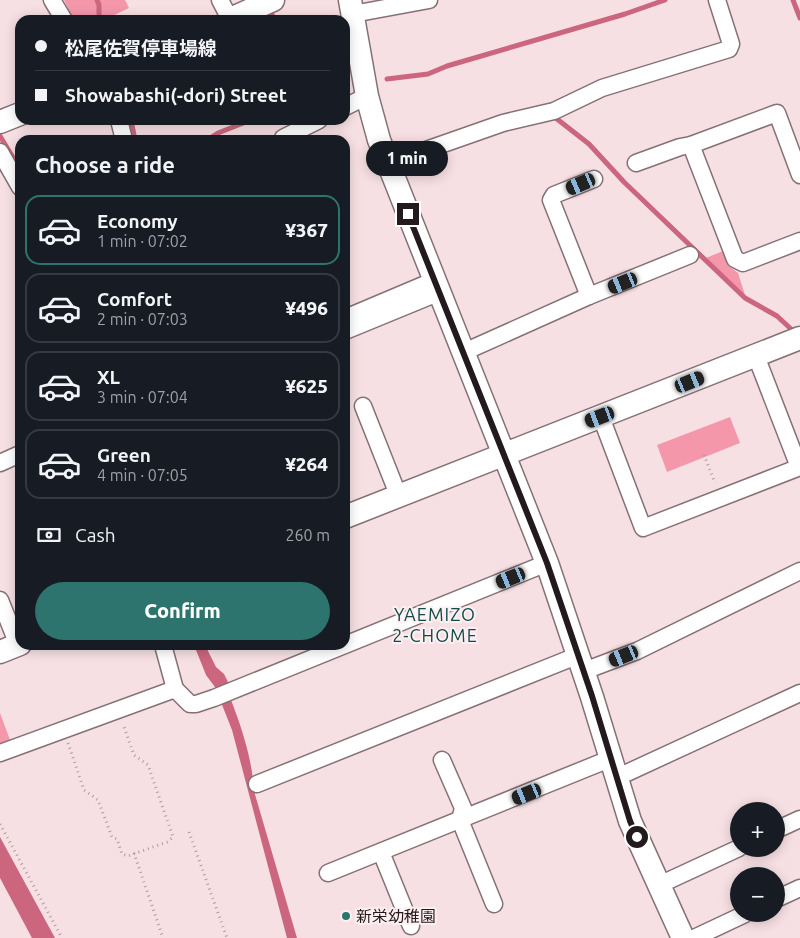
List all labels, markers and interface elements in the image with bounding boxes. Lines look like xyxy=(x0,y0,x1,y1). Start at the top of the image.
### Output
text: 松尾佐賀停車場線 xyxy=(65,37,217,59)
text: Showabashi(-dori) Street xyxy=(65,84,287,106)
callout: 1 min xyxy=(367,142,449,176)
text: 1 min xyxy=(387,149,427,167)
text: Choose a ride xyxy=(35,152,175,177)
car xyxy=(564,171,597,197)
route end xyxy=(397,203,419,225)
icon: car xyxy=(37,208,82,253)
text: Economy xyxy=(97,210,178,232)
text: ¥367 xyxy=(285,219,328,241)
text: 1 min · 07:02 xyxy=(97,232,188,250)
car xyxy=(606,270,639,296)
icon: car xyxy=(37,286,82,331)
text: Comfort xyxy=(97,288,172,310)
text: ¥496 xyxy=(285,297,328,319)
text: 2 min · 07:03 xyxy=(97,310,188,328)
icon: car xyxy=(37,364,82,409)
text: XL xyxy=(97,366,120,388)
car xyxy=(673,369,706,395)
text: ¥625 xyxy=(285,375,328,397)
text: 3 min · 07:04 xyxy=(97,388,188,406)
car xyxy=(583,405,616,429)
icon: car xyxy=(37,442,82,487)
text: Green xyxy=(97,444,151,466)
text: ¥264 xyxy=(285,453,328,475)
text: 4 min · 07:05 xyxy=(97,466,188,484)
icon: cash xyxy=(35,521,63,549)
text: Cash xyxy=(75,524,116,546)
text: 260 m xyxy=(285,526,330,544)
car xyxy=(494,565,527,591)
button: Confirm xyxy=(35,582,330,640)
district label: YAEMIZO 2-CHOME xyxy=(392,604,478,645)
car xyxy=(607,643,640,669)
car xyxy=(510,781,543,807)
map controls xyxy=(730,802,785,922)
button: + xyxy=(730,802,785,857)
route start xyxy=(626,826,648,848)
button: − xyxy=(730,867,785,922)
place label: 新栄幼稚園 xyxy=(356,907,436,925)
marker: 新栄幼稚園 xyxy=(340,910,352,922)

